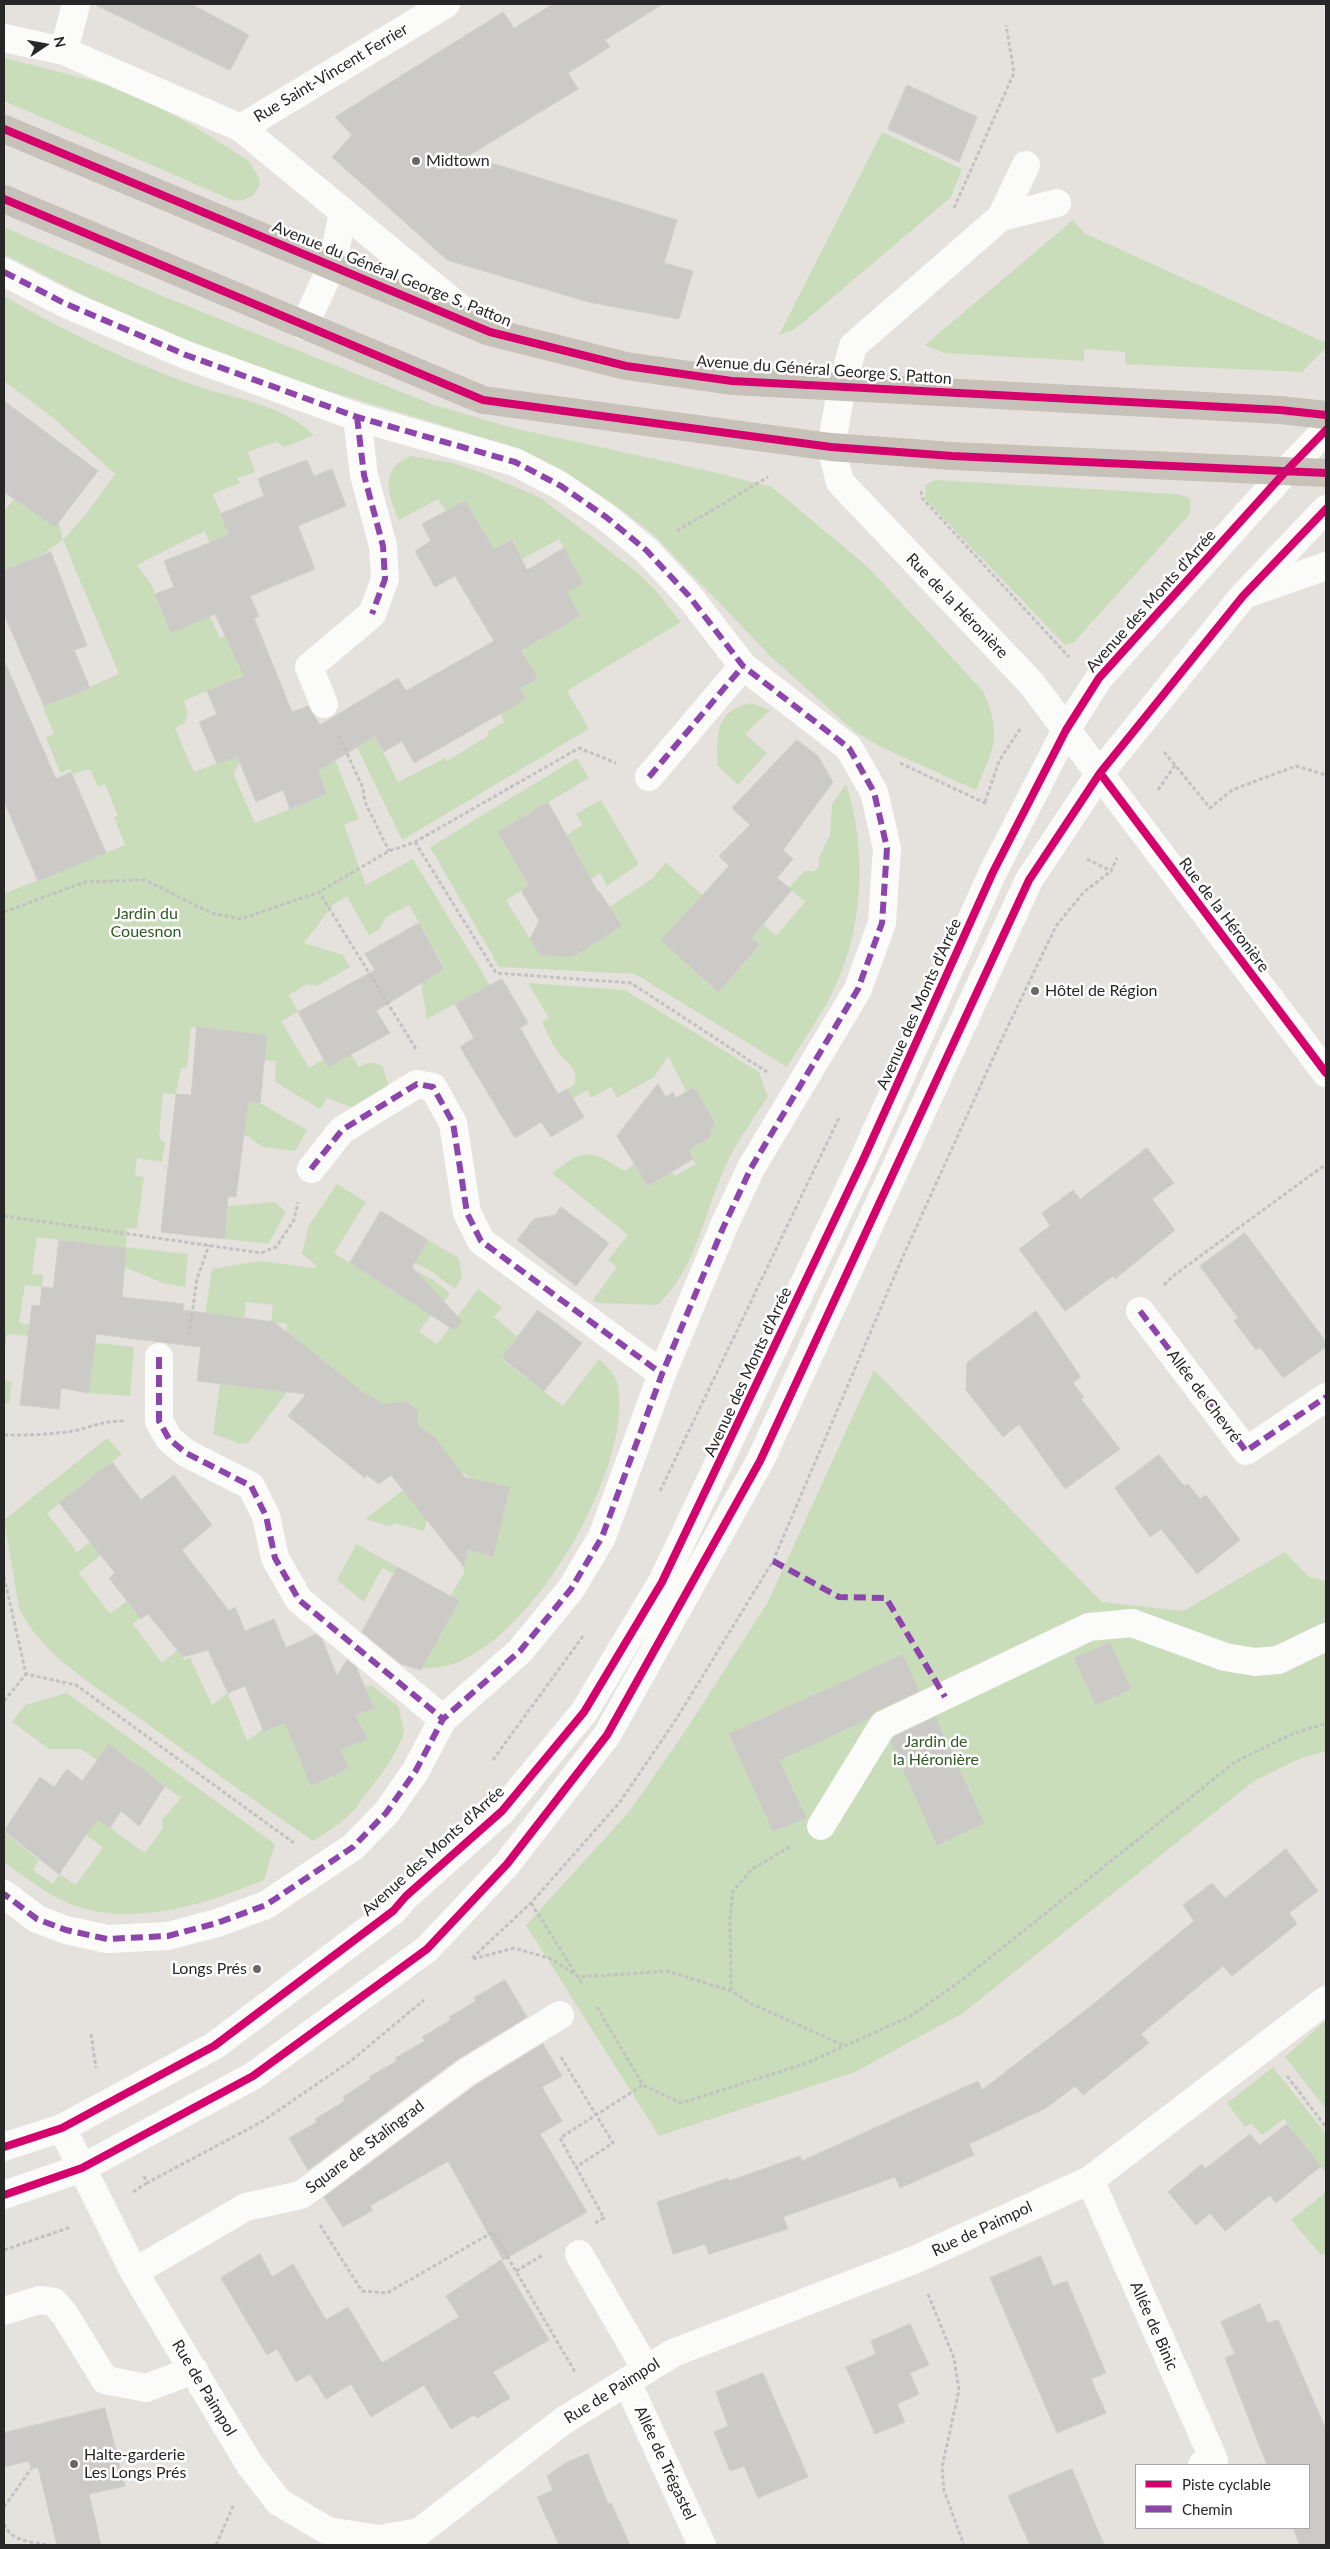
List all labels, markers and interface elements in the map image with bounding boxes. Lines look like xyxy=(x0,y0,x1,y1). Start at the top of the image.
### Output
street label: Rue Saint-Vincent Ferrier xyxy=(251,19,411,127)
north arrow xyxy=(20,20,70,70)
text: N xyxy=(51,35,70,49)
place label: Midtown xyxy=(426,151,490,171)
marker: Midtown xyxy=(410,155,422,167)
street label: Avenue du Général George S. Patton xyxy=(270,217,514,331)
street label: Avenue du Général George S. Patton xyxy=(696,351,952,389)
street label: Avenue des Monts d'Arrée xyxy=(1082,526,1220,676)
street label: Rue de la Héronière xyxy=(902,549,1012,663)
street label: Rue de la Héronière xyxy=(1175,854,1273,976)
park label: Jardin du Couesnon xyxy=(111,904,181,942)
street label: Avenue des Monts d'Arrée xyxy=(873,916,965,1092)
place label: Hôtel de Région xyxy=(1045,981,1158,1001)
marker: Hôtel de Région xyxy=(1029,985,1041,997)
street label: Avenue des Monts d'Arrée xyxy=(700,1284,796,1460)
street label: Allée de Chevré xyxy=(1163,1346,1245,1446)
park label: Jardin de la Héronière xyxy=(893,1732,979,1770)
street label: Avenue des Monts d'Arrée xyxy=(358,1782,508,1920)
place label: Longs Prés xyxy=(172,1959,247,1979)
marker: Longs Prés xyxy=(251,1963,263,1975)
street label: Square de Stalingrad xyxy=(302,2096,428,2198)
street label: Rue de Paimpol xyxy=(929,2197,1035,2261)
street label: Allée de Binic xyxy=(1126,2279,1182,2373)
street label: Rue de Paimpol xyxy=(168,2336,240,2440)
street label: Rue de Paimpol xyxy=(561,2354,663,2428)
street label: Allée de Trégastel xyxy=(630,2403,700,2523)
place label: Halte-garderie Les Longs Prés xyxy=(84,2445,186,2483)
marker: Halte-garderie Les Longs Prés xyxy=(68,2458,80,2470)
legend xyxy=(1135,2464,1310,2529)
text: Piste cyclable xyxy=(1182,2475,1271,2493)
text: Chemin xyxy=(1182,2500,1233,2518)

